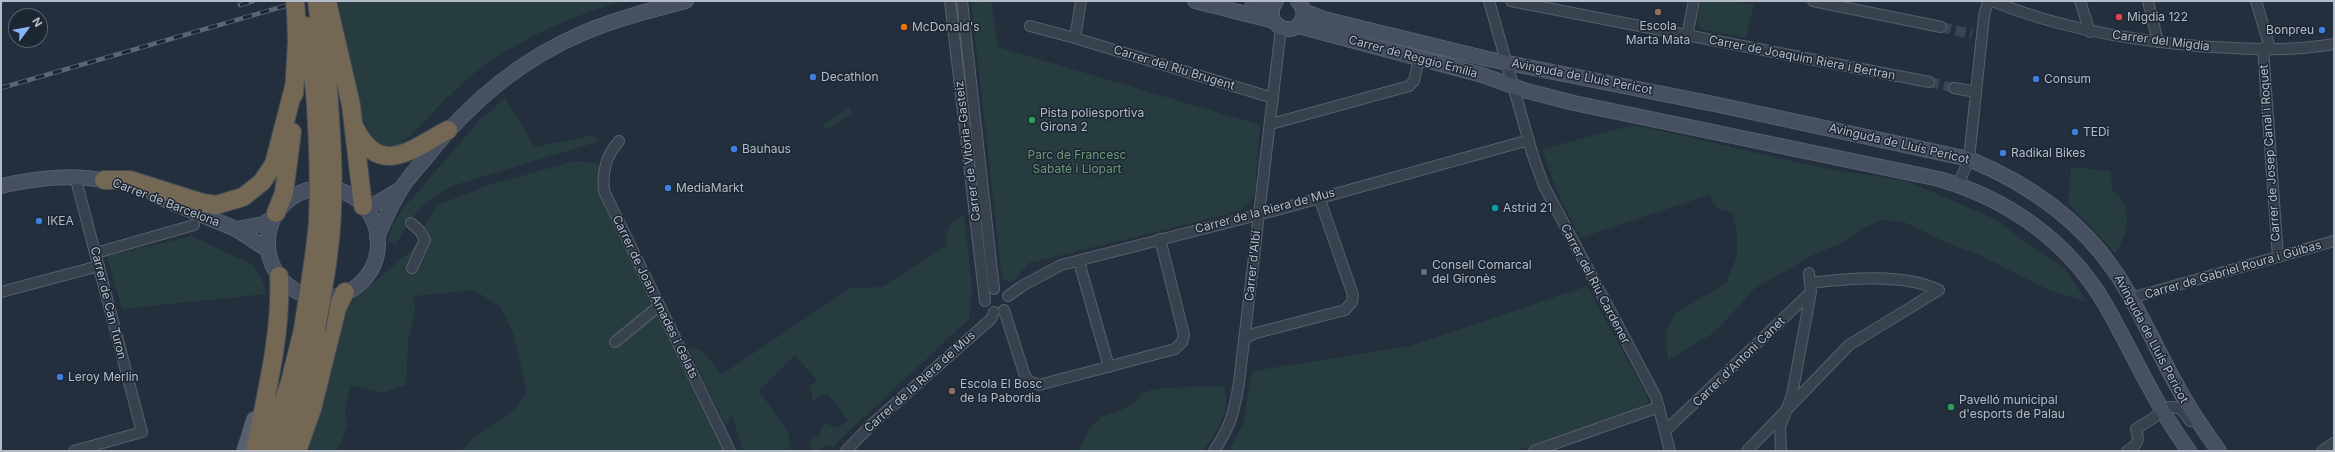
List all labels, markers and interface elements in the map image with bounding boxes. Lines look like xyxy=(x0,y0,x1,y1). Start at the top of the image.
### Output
marker: Escola Marta Mata xyxy=(1653,7,1663,17)
north arrow xyxy=(8,8,48,48)
place label: Migdia 122 xyxy=(2127,10,2188,24)
marker: Migdia 122 xyxy=(2114,12,2124,22)
text: N xyxy=(29,15,45,29)
place label: Escola Marta Mata xyxy=(1626,19,1690,47)
place label: McDonald's xyxy=(912,20,980,34)
marker: McDonald's xyxy=(899,22,909,32)
place label: Bonpreu xyxy=(2266,23,2314,37)
marker: Bonpreu xyxy=(2317,25,2327,35)
street label: Carrer del Migdia xyxy=(2111,28,2211,54)
street label: Carrer de Reggio Emília xyxy=(1347,33,1479,81)
street label: Carrer de Joaquim Riera i Bertran xyxy=(1708,33,1896,83)
street label: Carrer del Riu Brugent xyxy=(1112,43,1236,93)
street label: Avinguda de Lluís Pericot xyxy=(1510,56,1654,98)
street label: Carrer de Josep Canal i Roquet xyxy=(2257,64,2283,242)
place label: Decathlon xyxy=(821,70,879,84)
marker: Decathlon xyxy=(808,72,818,82)
place label: Consum xyxy=(2044,72,2091,86)
marker: Consum xyxy=(2031,74,2041,84)
street label: Carrer de Vitòria-Gasteiz xyxy=(952,80,984,222)
place label: Pista poliesportiva Girona 2 xyxy=(1040,106,1144,134)
marker: Pista poliesportiva Girona 2 xyxy=(1027,115,1037,125)
street label: Avinguda de Lluís Pericot xyxy=(1828,121,1970,167)
place label: TEDi xyxy=(2083,125,2110,139)
marker: TEDi xyxy=(2070,127,2080,137)
place label: Bauhaus xyxy=(742,142,791,156)
marker: Bauhaus xyxy=(729,144,739,154)
place label: Radikal Bikes xyxy=(2011,146,2086,160)
park label: Parc de Francesc Sabaté i Llopart xyxy=(1028,148,1126,176)
marker: Radikal Bikes xyxy=(1998,148,2008,158)
street label: Carrer de Barcelona xyxy=(110,176,222,230)
place label: MediaMarkt xyxy=(676,181,744,195)
marker: MediaMarkt xyxy=(663,183,673,193)
street label: Carrer de la Riera de Mus xyxy=(1193,185,1337,237)
place label: Astrid 21 xyxy=(1503,201,1552,215)
marker: Astrid 21 xyxy=(1490,203,1500,213)
street label: Carrer de Joan Amades i Gelats xyxy=(609,213,701,381)
place label: IKEA xyxy=(47,214,74,228)
marker: IKEA xyxy=(34,216,44,226)
street label: Carrer del Riu Cardener xyxy=(1557,222,1633,346)
street label: Carrer d'Albí xyxy=(1242,230,1264,302)
street label: Carrer de Gabriel Roura i Güibas xyxy=(2143,238,2323,302)
street label: Carrer de Can Turon xyxy=(87,245,129,361)
place label: Consell Comarcal del Gironès xyxy=(1432,258,1532,286)
marker: Consell Comarcal del Gironès xyxy=(1419,267,1429,277)
street label: Avinguda de Lluís Pericot xyxy=(2111,272,2191,406)
street label: Carrer d'Antoni Canet xyxy=(1690,314,1788,410)
street label: Carrer de la Riera de Mus xyxy=(862,328,978,436)
place label: Leroy Merlin xyxy=(68,370,139,384)
marker: Leroy Merlin xyxy=(55,372,65,382)
place label: Escola El Bosc de la Pabordia xyxy=(960,377,1042,405)
marker: Escola El Bosc de la Pabordia xyxy=(947,386,957,396)
place label: Pavelló municipal d'esports de Palau xyxy=(1959,393,2065,421)
marker: Pavelló municipal d'esports de Palau xyxy=(1946,402,1956,412)

